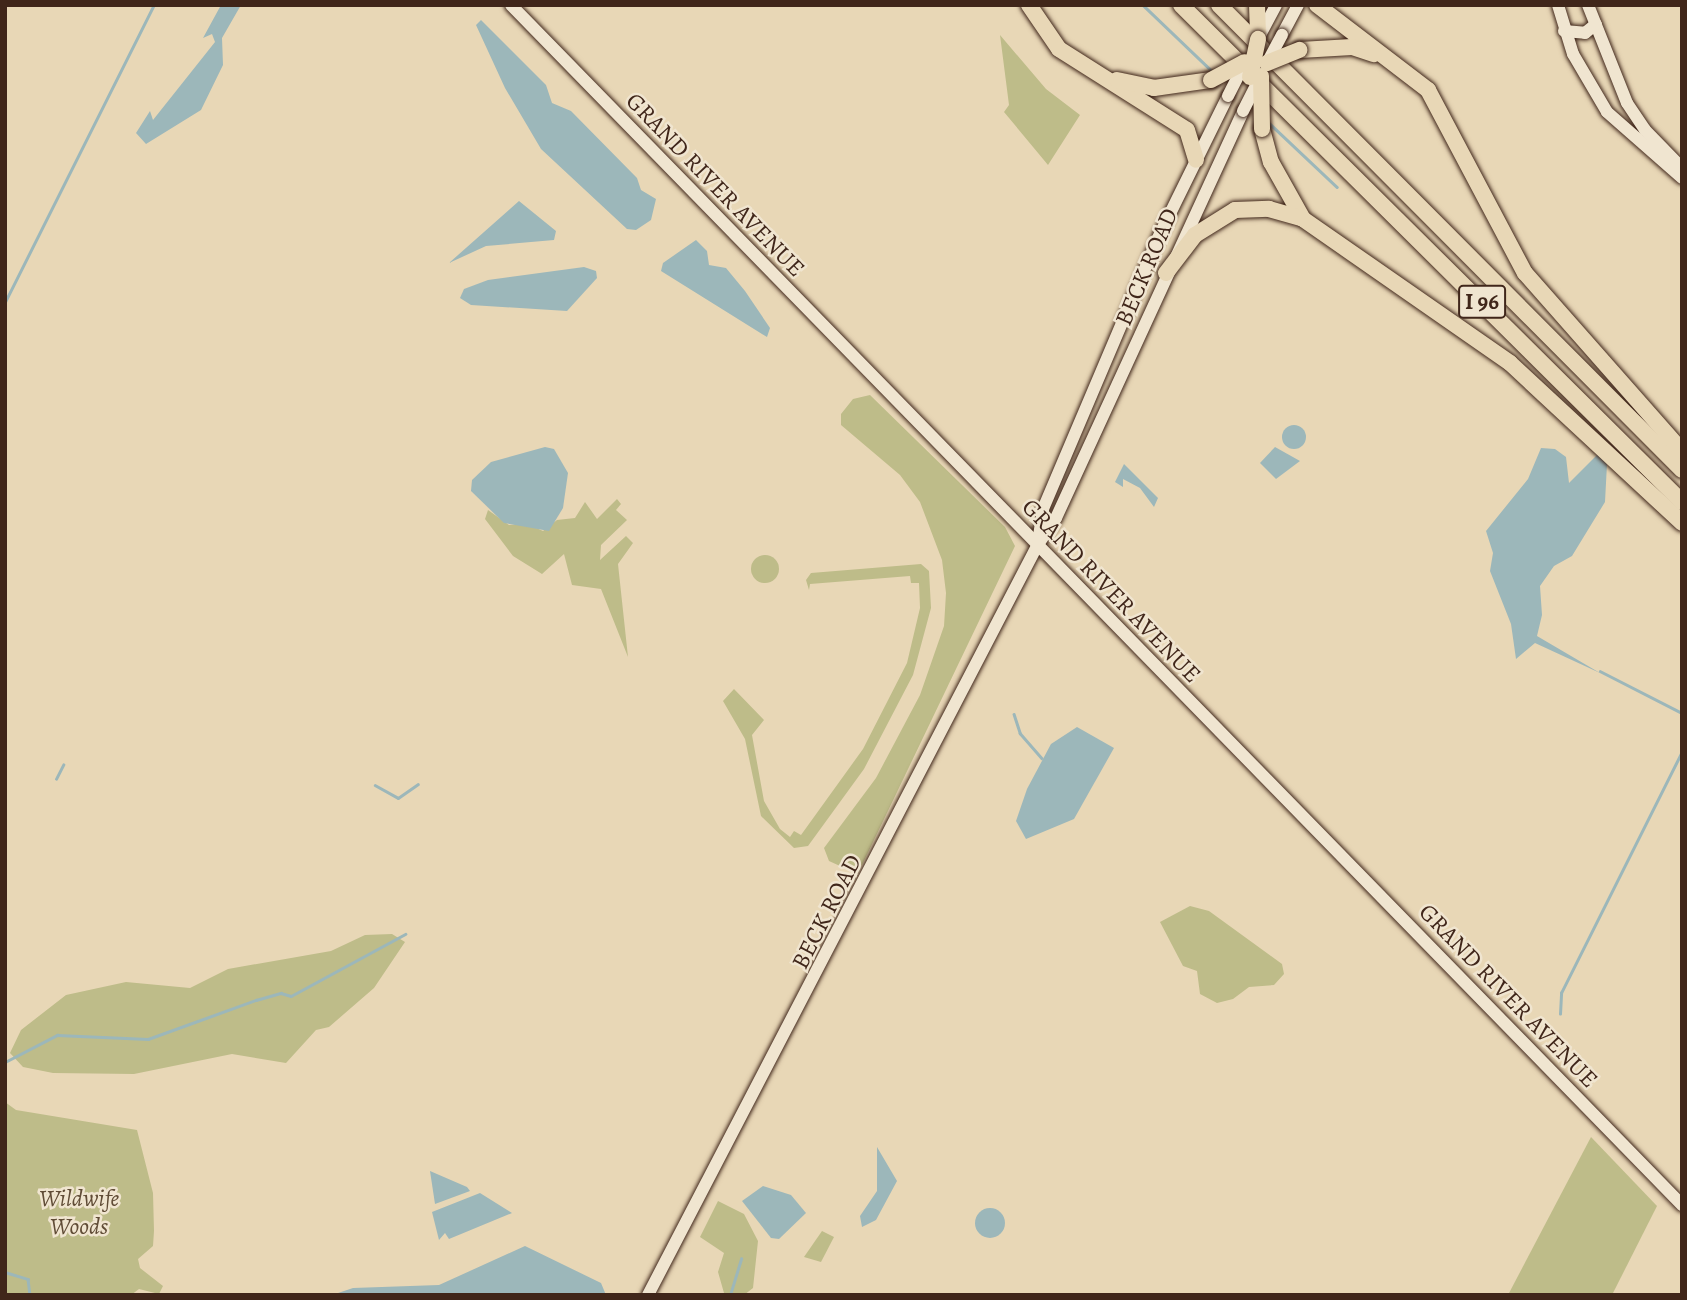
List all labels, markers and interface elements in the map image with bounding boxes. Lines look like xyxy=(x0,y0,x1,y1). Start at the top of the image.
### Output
street label: GRAND RIVER AVENUE xyxy=(620,87,810,283)
street label: BECK ROAD xyxy=(1109,204,1185,330)
road number: I 96 xyxy=(1458,282,1506,322)
street label: GRAND RIVER AVENUE xyxy=(1016,493,1206,689)
street label: BECK ROAD xyxy=(786,850,868,974)
street label: GRAND RIVER AVENUE xyxy=(1413,898,1603,1094)
park label: Wildwife Woods xyxy=(39,1185,119,1241)

